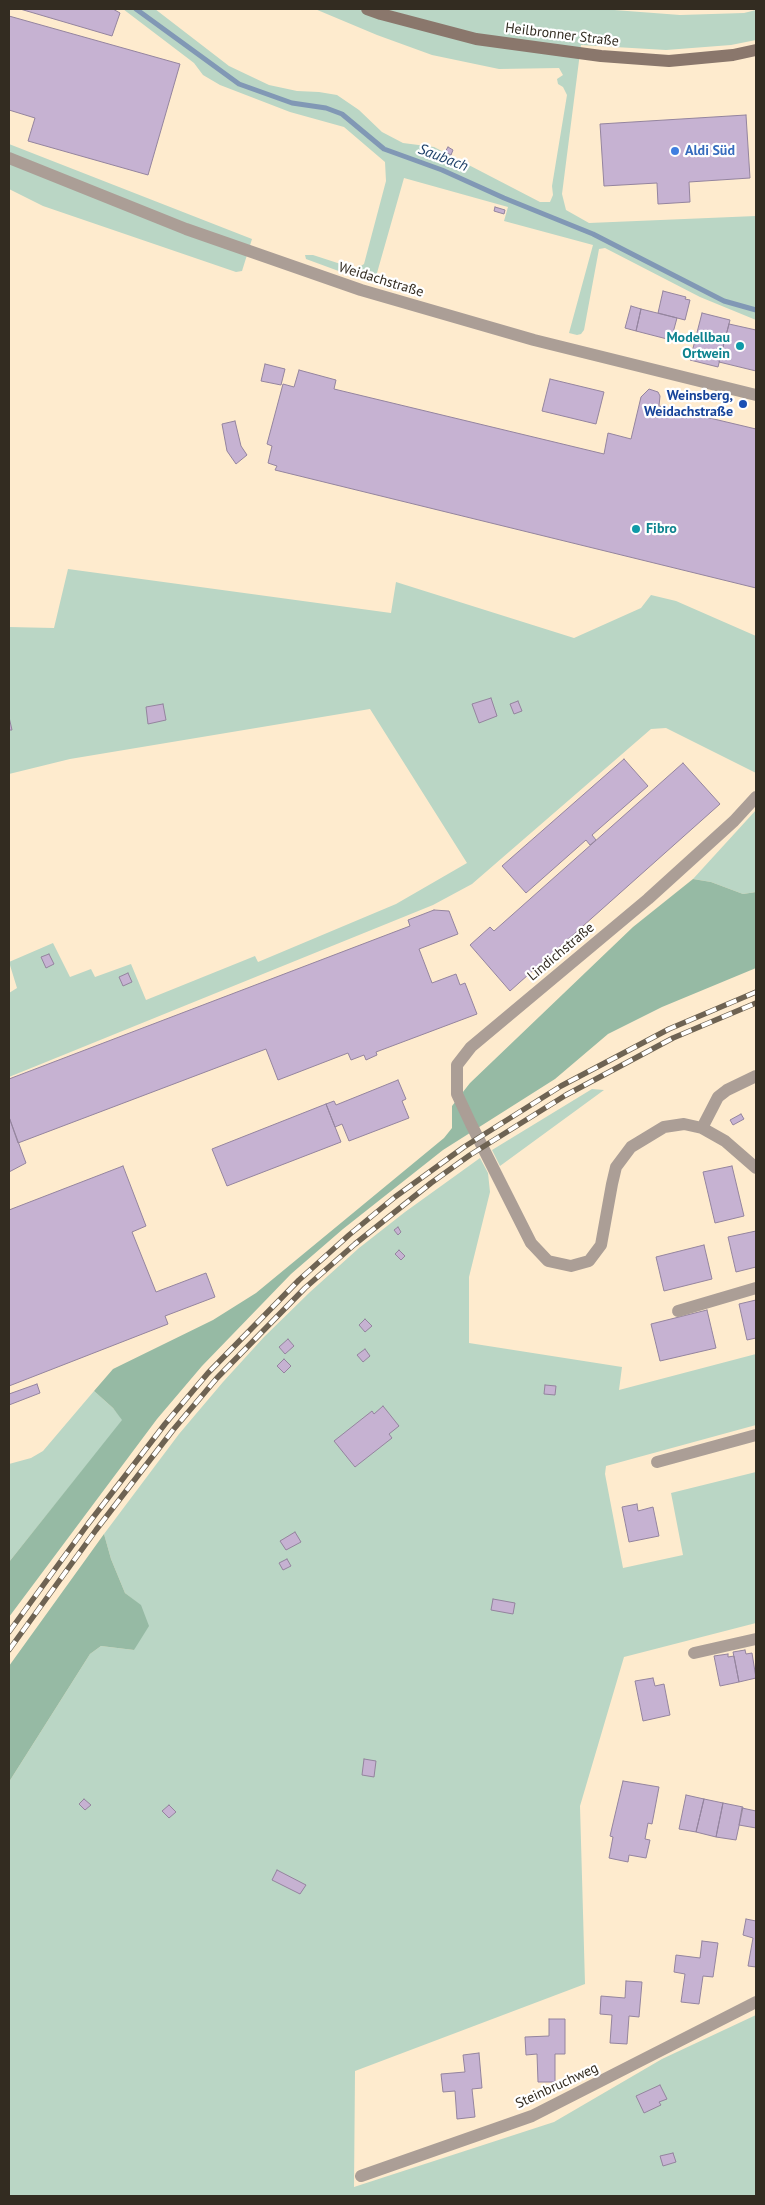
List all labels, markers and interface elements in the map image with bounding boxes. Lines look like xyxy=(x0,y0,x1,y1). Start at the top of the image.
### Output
street label: Heilbronner Straße xyxy=(504,20,620,50)
water label: Saubach xyxy=(416,140,470,176)
place label: Aldi Süd xyxy=(685,143,735,159)
marker: Aldi Süd xyxy=(669,145,681,157)
street label: Weidachstraße xyxy=(336,259,426,301)
place label: Modellbau Ortwein xyxy=(666,330,730,362)
marker: Modellbau Ortwein xyxy=(734,340,746,352)
place label: Weinsberg, Weidachstraße xyxy=(644,388,733,421)
marker: Weinsberg, Weidachstraße xyxy=(737,398,749,410)
place label: Fibro xyxy=(646,521,677,537)
marker: Fibro xyxy=(630,523,642,535)
street label: Lindichstraße xyxy=(524,919,598,985)
street label: Steinbruchweg xyxy=(513,2060,601,2112)

